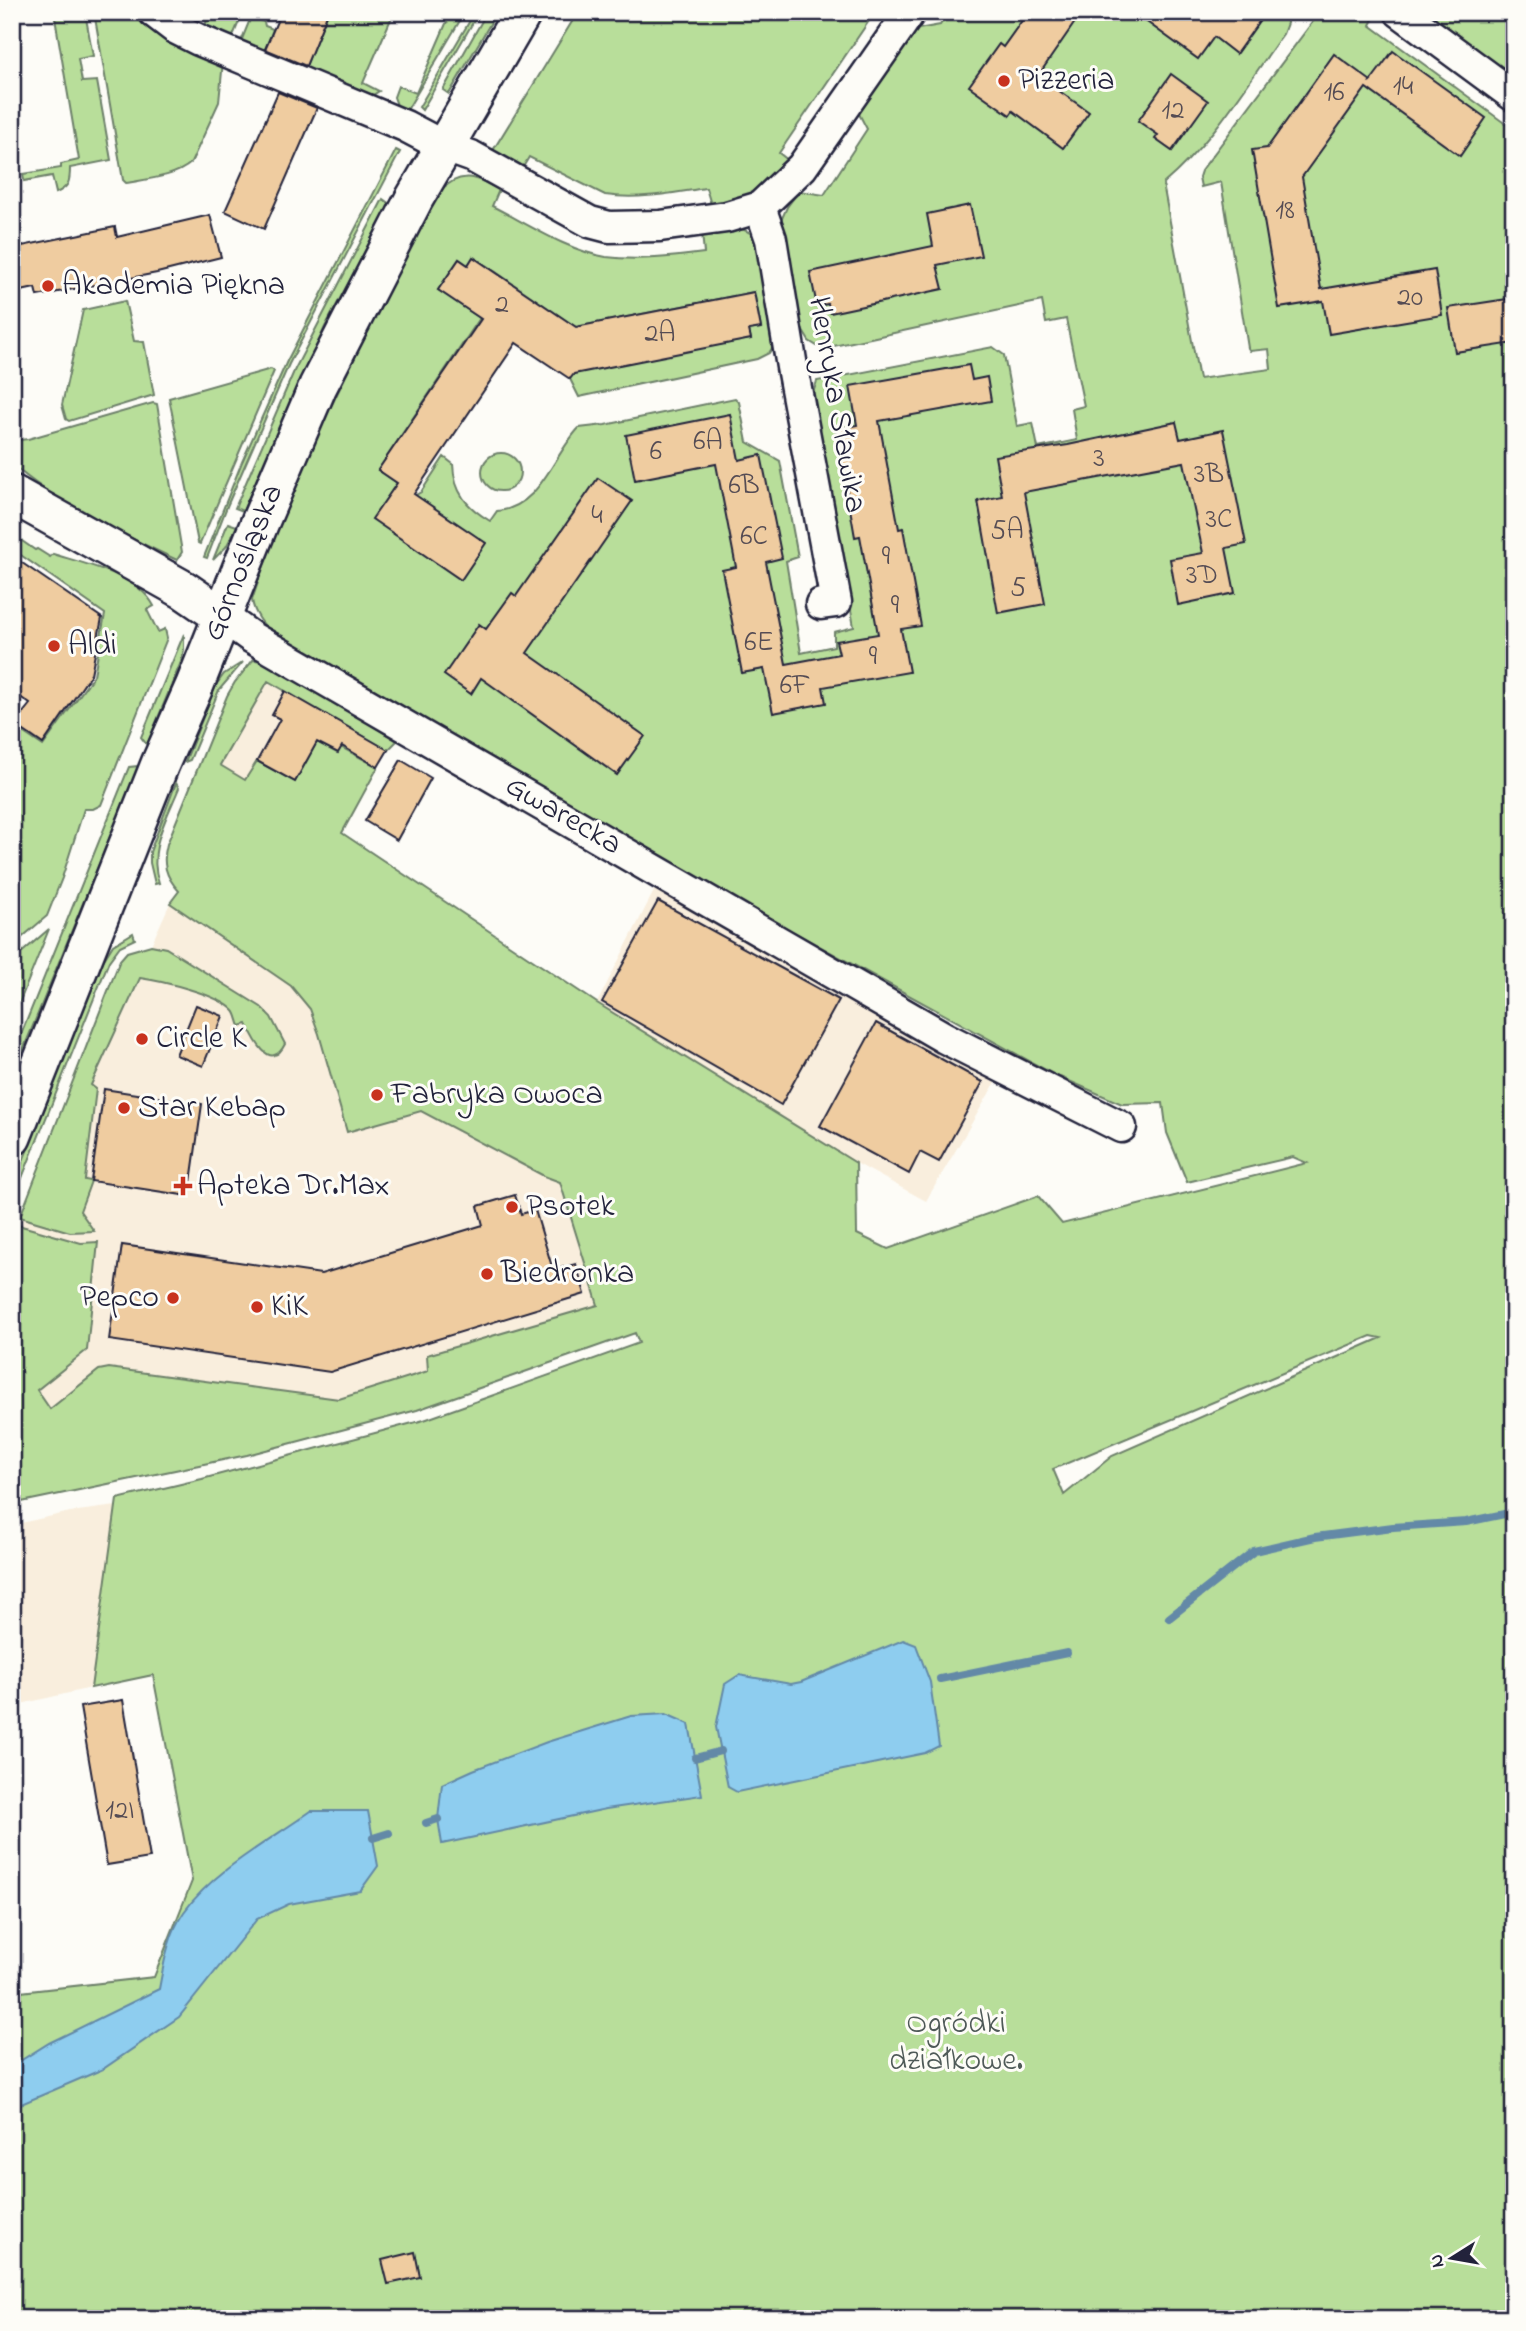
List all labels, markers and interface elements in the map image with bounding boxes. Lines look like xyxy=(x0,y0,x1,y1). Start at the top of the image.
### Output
place label: Pizzeria xyxy=(1018,58,1114,105)
house number: 14 xyxy=(1393,67,1414,108)
marker: Pizzeria xyxy=(996,73,1012,89)
house number: 16 xyxy=(1323,73,1345,114)
house number: 12 xyxy=(1162,91,1184,132)
house number: 18 xyxy=(1275,191,1295,232)
place label: Akademia Piękna xyxy=(62,263,285,310)
marker: Akademia Piękna xyxy=(40,278,56,294)
house number: 20 xyxy=(1397,278,1423,319)
house number: 2 xyxy=(495,285,509,326)
street label: Henryka Sławika xyxy=(794,293,878,517)
house number: 2A xyxy=(644,314,676,355)
house number: 6A xyxy=(693,422,723,463)
house number: 6 xyxy=(650,432,662,473)
house number: 3 xyxy=(1093,439,1105,480)
house number: 3B xyxy=(1194,455,1224,496)
house number: 6B xyxy=(728,466,760,507)
street label: Górnośląska xyxy=(191,477,297,649)
house number: 4 xyxy=(591,496,603,537)
house number: 3C xyxy=(1206,500,1232,541)
house number: 5A xyxy=(990,511,1024,552)
house number: 6C xyxy=(740,517,768,558)
house number: 9 xyxy=(882,537,891,578)
house number: 3D xyxy=(1186,556,1218,597)
house number: 5 xyxy=(1010,568,1026,609)
house number: 9 xyxy=(891,586,900,627)
place label: Aldi xyxy=(68,623,117,670)
house number: 6E xyxy=(744,623,774,664)
house number: 9 xyxy=(869,637,878,678)
marker: Aldi xyxy=(46,638,62,654)
house number: 6F xyxy=(780,666,810,707)
street label: Gwarecka xyxy=(496,764,630,868)
place label: Circle K xyxy=(156,1016,247,1063)
marker: Circle K xyxy=(134,1031,150,1047)
place label: Fabryka Owoca xyxy=(390,1072,603,1119)
place label: Star Kebap xyxy=(138,1085,286,1132)
marker: Fabryka Owoca xyxy=(369,1087,385,1103)
marker: Star Kebap xyxy=(116,1100,132,1116)
place label: Apteka Dr.Max xyxy=(197,1163,389,1210)
marker: Apteka Dr.Max xyxy=(175,1178,191,1194)
place label: Psotek xyxy=(526,1184,616,1231)
marker: Psotek xyxy=(504,1199,520,1215)
place label: Biedronka xyxy=(500,1251,634,1298)
marker: Biedronka xyxy=(479,1266,495,1282)
place label: Pepco xyxy=(80,1275,159,1322)
place label: KiK xyxy=(271,1284,308,1331)
marker: Pepco xyxy=(165,1290,181,1306)
marker: KiK xyxy=(249,1299,265,1315)
house number: 12I xyxy=(105,1791,135,1832)
park label: Ogródki działkowe. xyxy=(889,2001,1023,2085)
north arrow xyxy=(1418,2222,1488,2292)
text: N xyxy=(1423,2252,1452,2270)

